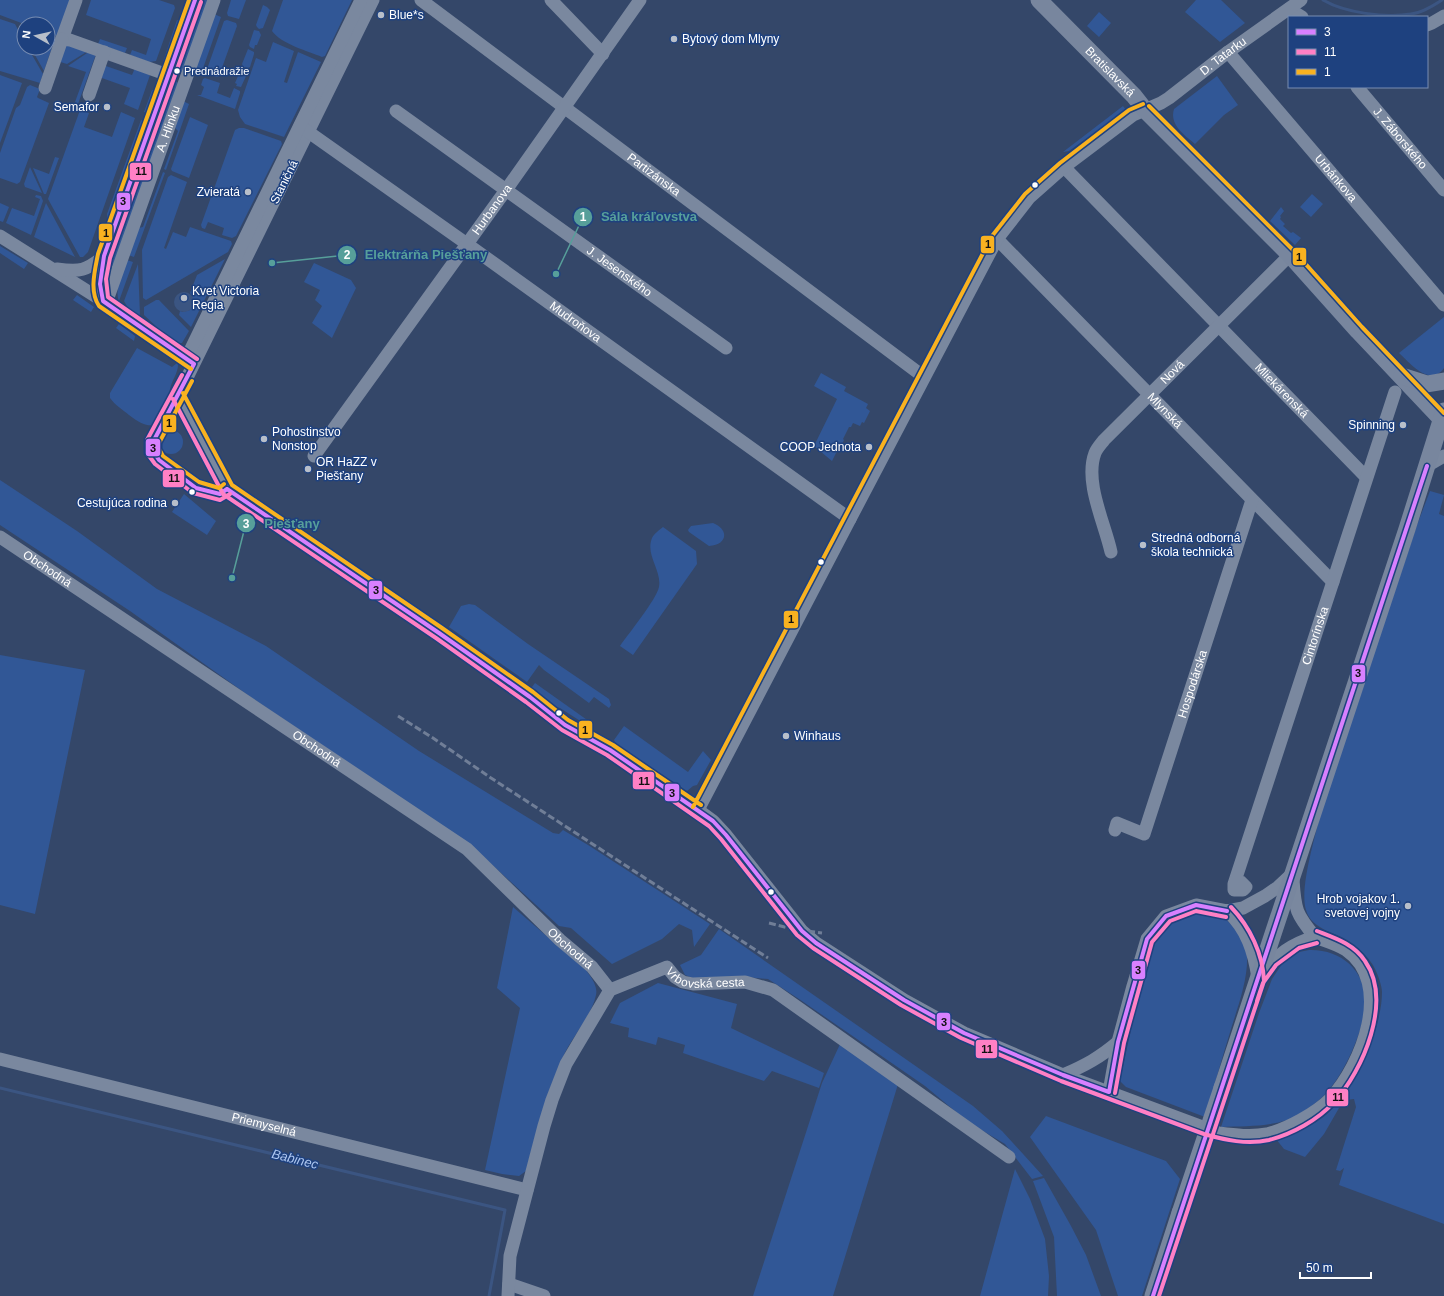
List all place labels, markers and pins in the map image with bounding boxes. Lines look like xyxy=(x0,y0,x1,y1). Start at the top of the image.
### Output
place label: Blue*s xyxy=(389,8,424,22)
marker: Blue*s xyxy=(376,10,386,20)
place label: Bytový dom Mlyny xyxy=(682,32,779,46)
marker: Bytový dom Mlyny xyxy=(669,34,679,44)
place label: Prednádražie xyxy=(184,65,249,77)
marker: Prednádražie xyxy=(172,66,182,76)
place label: Semafor xyxy=(54,100,99,114)
marker: Semafor xyxy=(102,102,112,112)
unlabelled marker xyxy=(1030,180,1040,190)
place label: Zvieratá xyxy=(197,185,240,199)
marker: Zvieratá xyxy=(243,187,253,197)
callout: Sála kráľovstva xyxy=(573,204,705,229)
callout: Elektrárňa Piešťany xyxy=(337,242,495,267)
place label: Kvet Victoria Regia xyxy=(192,284,259,312)
marker: Kvet Victoria Regia xyxy=(179,293,189,303)
place label: Spinning xyxy=(1348,418,1395,432)
marker: Spinning xyxy=(1398,420,1408,430)
place label: Pohostinstvo Nonstop xyxy=(272,425,341,453)
marker: Pohostinstvo Nonstop xyxy=(259,434,269,444)
place label: COOP Jednota xyxy=(780,440,861,454)
marker: COOP Jednota xyxy=(864,442,874,452)
place label: OR HaZZ v Piešťany xyxy=(316,455,377,483)
marker: OR HaZZ v Piešťany xyxy=(303,464,313,474)
unlabelled marker xyxy=(187,487,197,497)
place label: Cestujúca rodina xyxy=(77,496,167,510)
marker: Cestujúca rodina xyxy=(170,498,180,508)
callout: Piešťany xyxy=(236,511,328,536)
place label: Stredná odborná škola technická xyxy=(1151,531,1241,559)
marker: Stredná odborná škola technická xyxy=(1138,540,1148,550)
unlabelled marker xyxy=(816,557,826,567)
unlabelled marker xyxy=(554,708,564,718)
place label: Winhaus xyxy=(794,729,841,743)
marker: Winhaus xyxy=(781,731,791,741)
unlabelled marker xyxy=(766,887,776,897)
place label: Hrob vojakov 1. svetovej vojny xyxy=(1317,892,1400,920)
marker: Hrob vojakov 1. svetovej vojny xyxy=(1403,901,1413,911)

